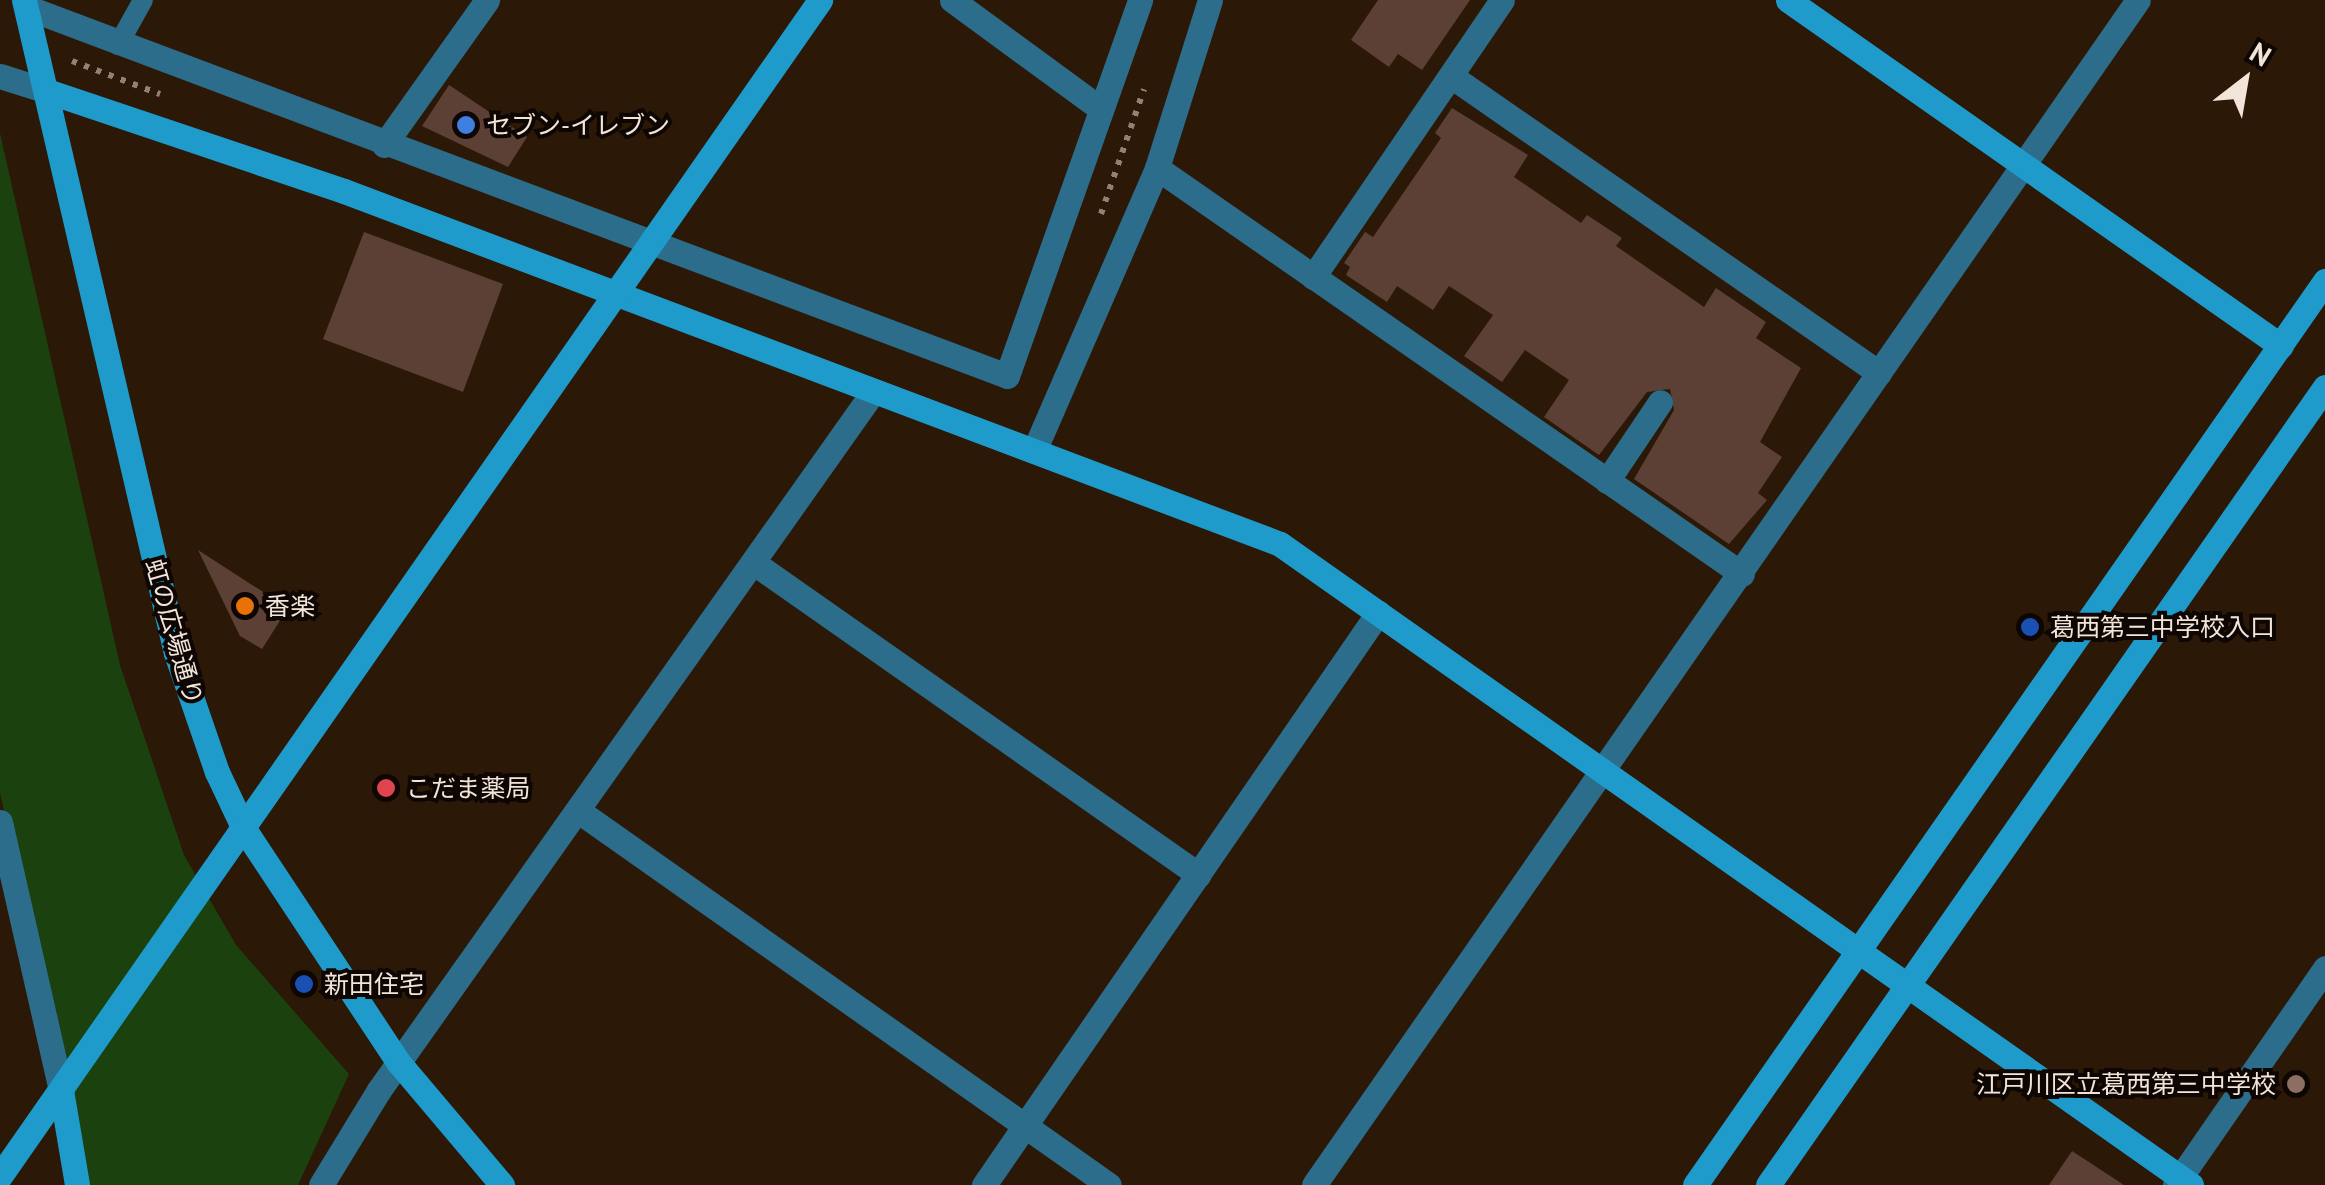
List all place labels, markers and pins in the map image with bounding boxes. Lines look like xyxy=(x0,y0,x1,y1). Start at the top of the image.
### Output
place label: セブン-イレブン xyxy=(486,110,670,140)
marker: セブン-イレブン xyxy=(455,114,477,136)
place label: 香楽 xyxy=(265,591,315,621)
marker: 香楽 xyxy=(234,595,256,617)
place label: 葛西第三中学校入口 xyxy=(2050,612,2275,642)
marker: 葛西第三中学校入口 xyxy=(2019,616,2041,638)
place label: こだま薬局 xyxy=(406,773,531,803)
marker: こだま薬局 xyxy=(375,777,397,799)
place label: 新田住宅 xyxy=(324,969,424,999)
marker: 新田住宅 xyxy=(293,973,315,995)
place label: 江戸川区立葛西第三中学校 xyxy=(1976,1069,2276,1099)
marker: 江戸川区立葛西第三中学校 xyxy=(2285,1073,2307,1095)

